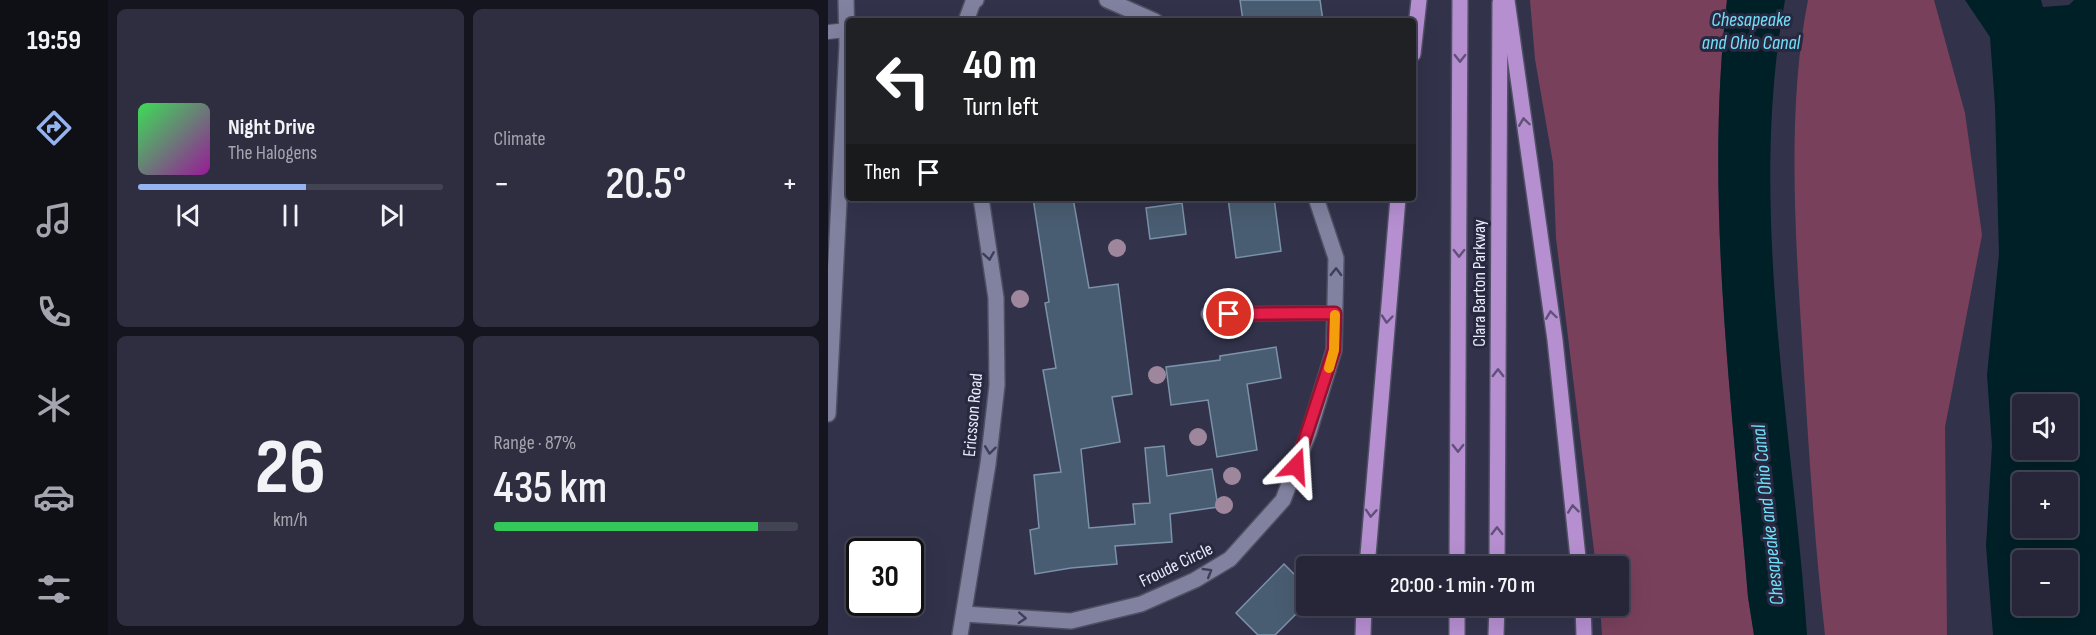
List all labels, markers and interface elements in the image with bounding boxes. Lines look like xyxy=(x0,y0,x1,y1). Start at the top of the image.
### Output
water label: Chesapeake and Ohio Canal xyxy=(1702,8,1802,55)
text: 19:59 xyxy=(27,25,81,57)
text: 40 m xyxy=(963,40,1037,91)
icon: left xyxy=(864,42,942,120)
one-way arrow xyxy=(1454,54,1466,63)
text: Turn left xyxy=(963,91,1039,123)
icon: directions xyxy=(33,107,75,149)
text: Night Drive xyxy=(228,114,315,141)
one-way arrow xyxy=(1519,117,1531,127)
text: Climate xyxy=(494,127,546,151)
text: The Halogens xyxy=(228,141,317,165)
icon: arrive xyxy=(912,156,945,189)
text: 20.5° xyxy=(605,157,686,212)
text: Then xyxy=(864,159,900,186)
text: − xyxy=(494,164,510,204)
text: + xyxy=(782,164,798,204)
icon: music xyxy=(33,199,75,241)
icon: previous xyxy=(172,199,205,232)
icon: pause xyxy=(274,199,307,232)
icon: next xyxy=(375,199,408,232)
street label: Clara Barton Parkway xyxy=(1469,219,1490,347)
one-way arrow xyxy=(1453,249,1465,258)
one-way arrow xyxy=(983,251,995,260)
one-way arrow xyxy=(1330,268,1342,277)
pin xyxy=(1203,288,1254,339)
icon: phone xyxy=(33,291,75,333)
icon: arrive xyxy=(1212,297,1245,330)
one-way arrow xyxy=(1546,310,1558,320)
one-way arrow xyxy=(1381,314,1394,324)
one-way arrow xyxy=(1492,369,1504,378)
street label: Ericsson Road xyxy=(959,372,987,458)
icon: climate xyxy=(33,384,75,426)
map controls xyxy=(2012,394,2078,616)
button: sound xyxy=(2012,394,2078,460)
text: 26 xyxy=(255,422,326,515)
water label: Chesapeake and Ohio Canal xyxy=(1746,422,1789,606)
text: Range · 87% xyxy=(494,431,576,455)
position arrow xyxy=(1264,434,1328,498)
one-way arrow xyxy=(1452,444,1464,453)
one-way arrow xyxy=(984,445,997,454)
text: 435 km xyxy=(494,461,607,516)
button: + xyxy=(2012,472,2078,538)
icon: car xyxy=(33,476,75,518)
one-way arrow xyxy=(1567,504,1580,513)
text: km/h xyxy=(273,508,308,532)
one-way arrow xyxy=(1364,509,1377,518)
one-way arrow xyxy=(1491,526,1503,535)
speed limit sign: 30 xyxy=(846,538,924,616)
street label: Froude Circle xyxy=(1136,538,1216,592)
button: − xyxy=(2012,550,2078,616)
icon: filters xyxy=(33,568,75,610)
one-way arrow xyxy=(1202,568,1212,580)
text: 20:00 · 1 min · 70 m xyxy=(1390,572,1535,599)
one-way arrow xyxy=(1018,611,1027,624)

